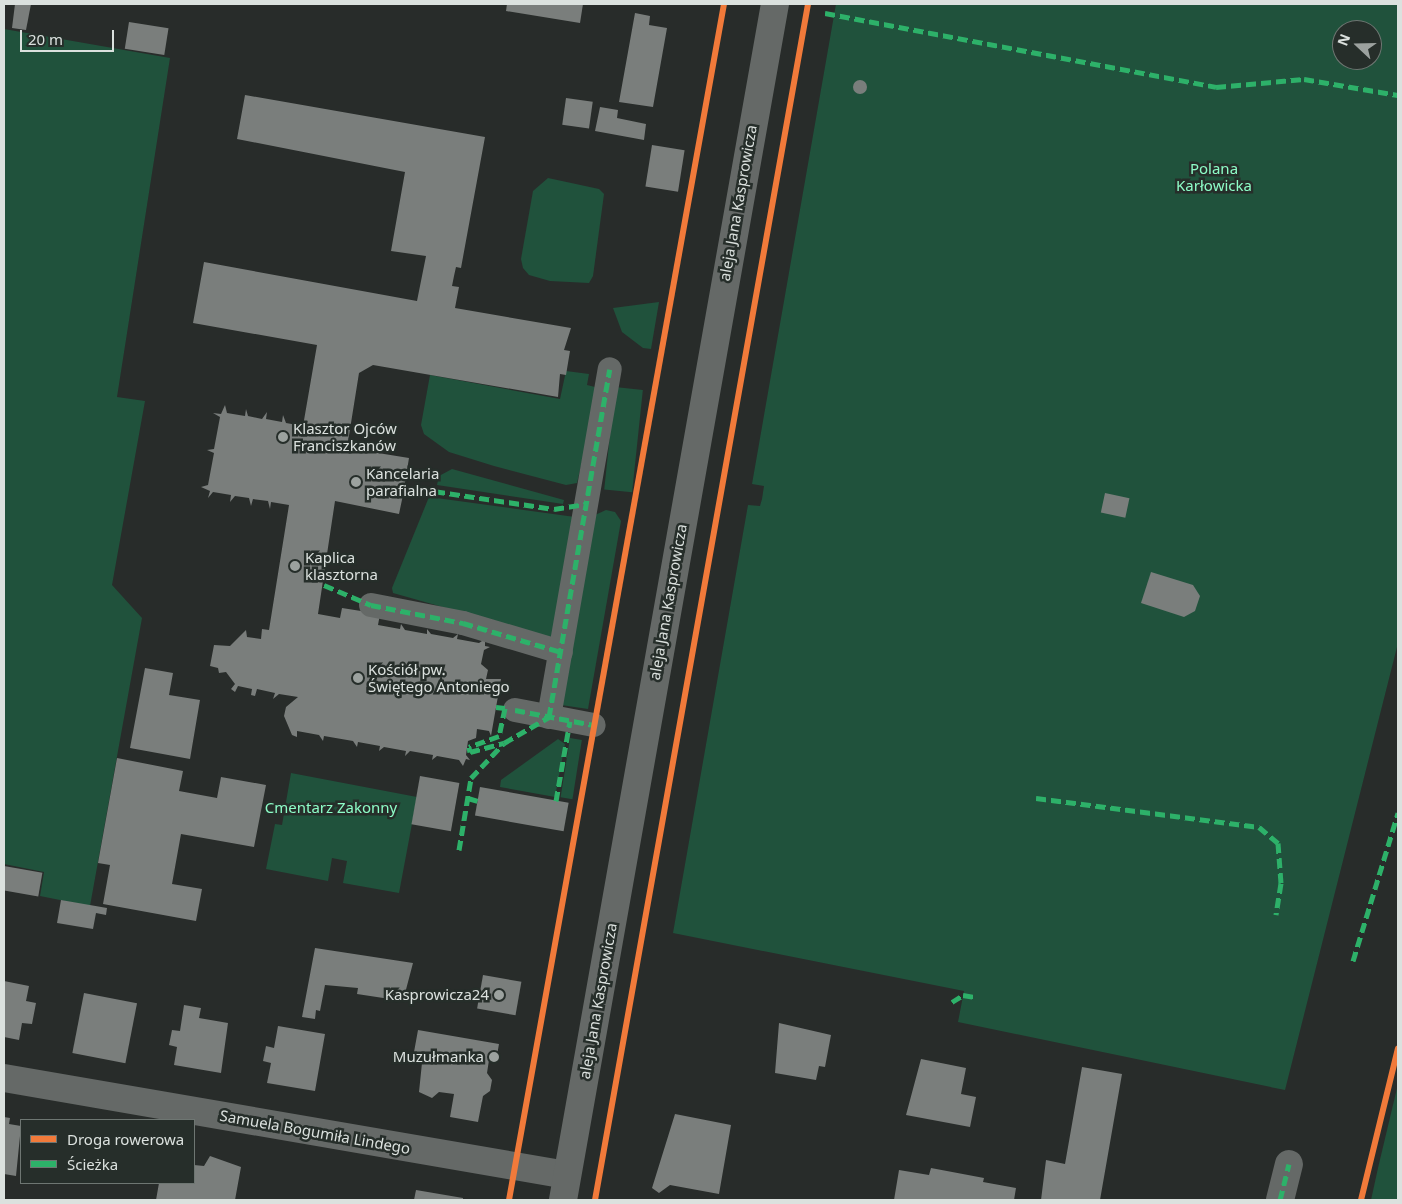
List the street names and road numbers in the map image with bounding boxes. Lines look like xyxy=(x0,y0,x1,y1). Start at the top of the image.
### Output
street label: aleja Jana Kasprowicza xyxy=(715,124,761,282)
street label: aleja Jana Kasprowicza xyxy=(645,523,691,681)
street label: aleja Jana Kasprowicza xyxy=(575,922,621,1080)
street label: Samuela Bogumiła Lindego xyxy=(218,1106,412,1158)

